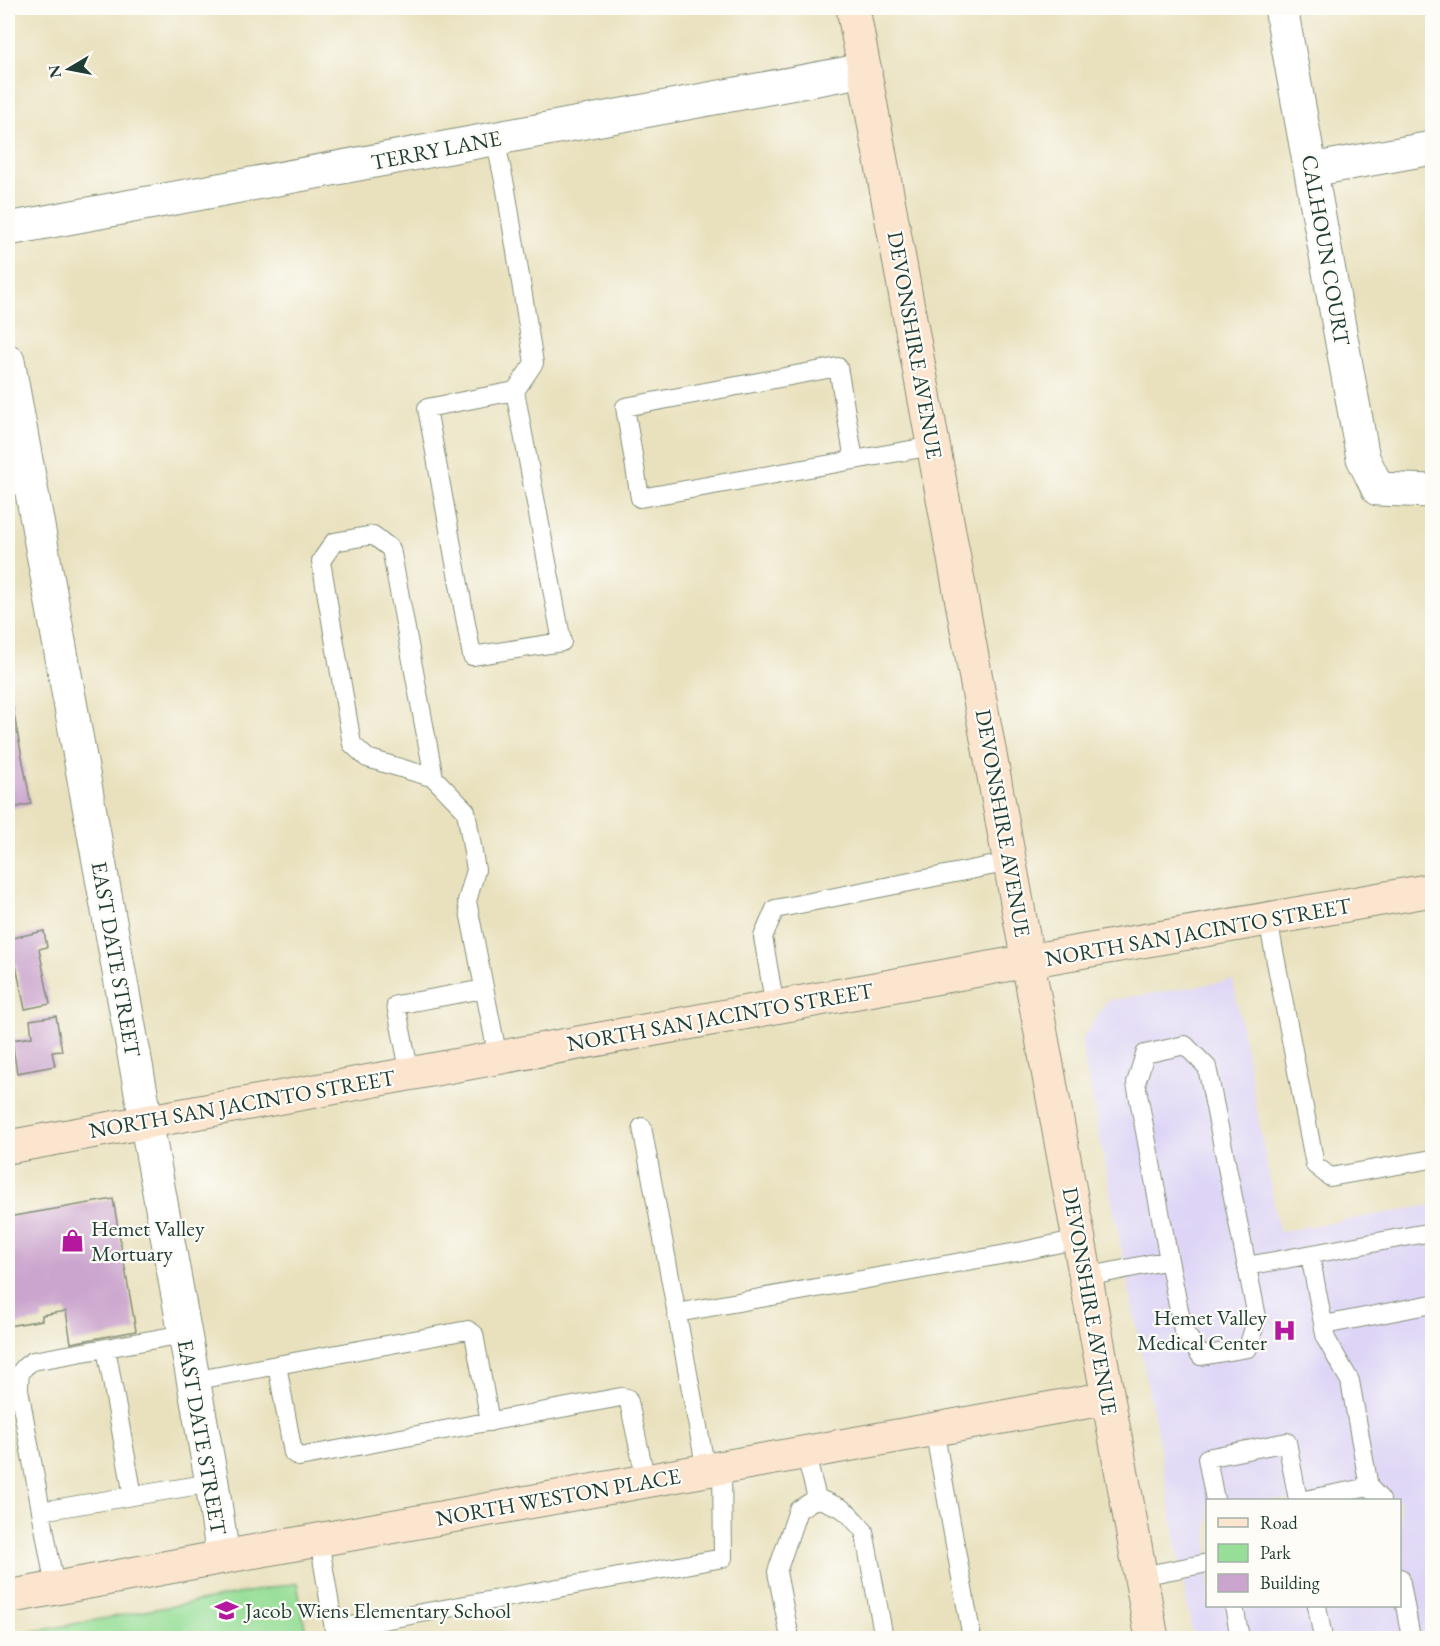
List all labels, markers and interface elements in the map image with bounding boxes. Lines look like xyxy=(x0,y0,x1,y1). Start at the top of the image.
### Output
north arrow xyxy=(39,39,99,99)
text: N xyxy=(43,63,66,80)
street label: TERRY LANE xyxy=(369,123,503,177)
street label: CALHOUN COURT xyxy=(1295,152,1357,348)
street label: DEVONSHIRE AVENUE xyxy=(881,229,949,461)
street label: DEVONSHIRE AVENUE xyxy=(969,707,1037,939)
street label: EAST DATE STREET xyxy=(85,859,148,1059)
street label: NORTH SAN JACINTO STREET xyxy=(1043,891,1354,973)
street label: NORTH SAN JACINTO STREET xyxy=(565,976,876,1058)
street label: NORTH SAN JACINTO STREET xyxy=(87,1063,398,1145)
street label: DEVONSHIRE AVENUE xyxy=(1056,1185,1124,1417)
place label: Hemet Valley Mortuary xyxy=(91,1214,205,1268)
shop icon: Hemet Valley Mortuary xyxy=(60,1228,86,1254)
place label: Hemet Valley Medical Center xyxy=(1137,1303,1268,1357)
hospital icon: Hemet Valley Medical Center xyxy=(1272,1317,1298,1343)
street label: EAST DATE STREET xyxy=(171,1337,234,1537)
street label: NORTH WESTON PLACE xyxy=(433,1461,683,1533)
legend xyxy=(1206,1499,1401,1607)
text: Road xyxy=(1260,1511,1299,1534)
text: Park xyxy=(1260,1541,1291,1564)
text: Building xyxy=(1260,1571,1320,1594)
place label: Jacob Wiens Elementary School xyxy=(243,1596,511,1625)
school or university icon: Jacob Wiens Elementary School xyxy=(214,1597,240,1623)

